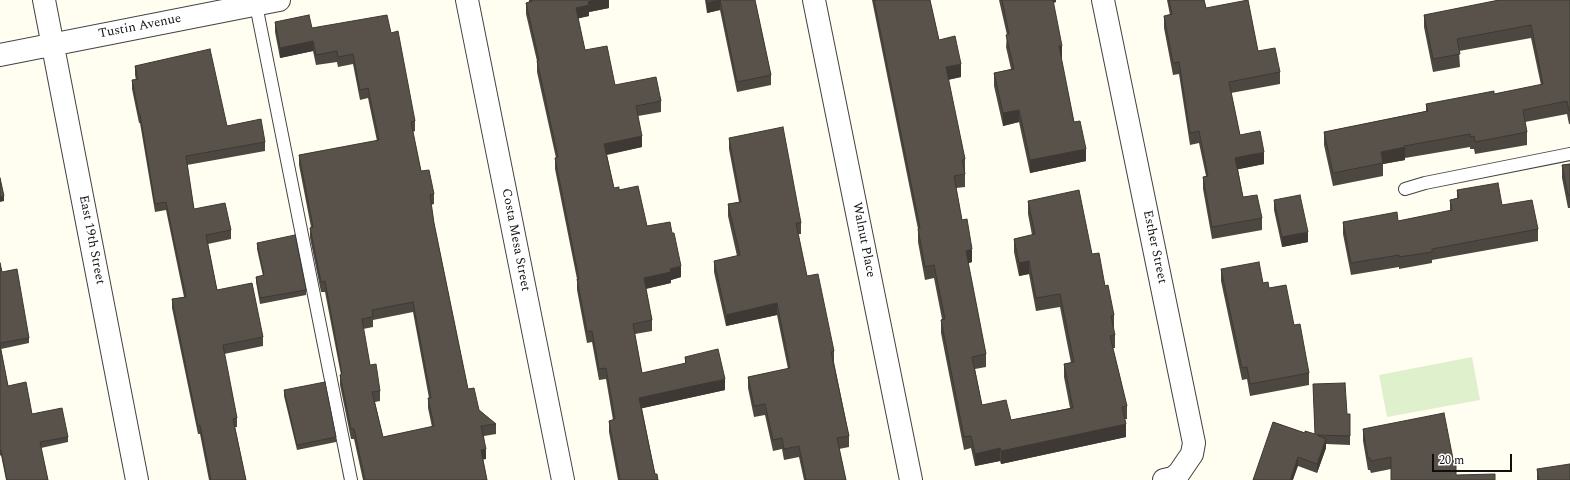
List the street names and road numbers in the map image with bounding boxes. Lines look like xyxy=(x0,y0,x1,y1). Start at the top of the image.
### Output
street label: Tustin Avenue xyxy=(97,11,183,43)
street label: Costa Mesa Street xyxy=(497,187,533,293)
street label: East 19th Street xyxy=(75,194,107,286)
street label: Walnut Place xyxy=(848,201,878,279)
street label: Esther Street xyxy=(1139,209,1169,285)

